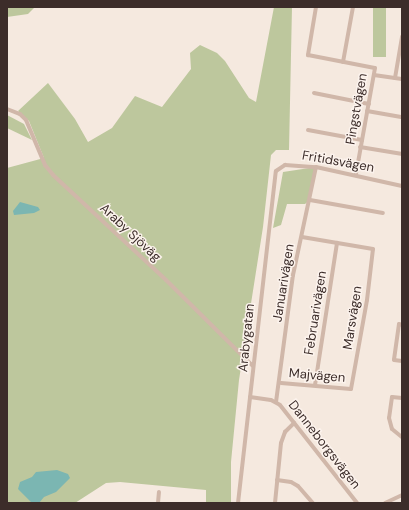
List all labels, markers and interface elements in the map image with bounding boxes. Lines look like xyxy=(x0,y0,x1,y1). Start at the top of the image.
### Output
street label: Pingstvägen xyxy=(343,72,371,146)
street label: Fritidsvägen xyxy=(301,148,375,176)
street label: Araby Sjöväg xyxy=(96,201,164,265)
street label: Januarivägen xyxy=(270,243,298,323)
street label: Februarivägen xyxy=(302,270,330,356)
street label: Marsvägen xyxy=(340,285,366,351)
street label: Arabygatan xyxy=(236,303,258,373)
street label: Majvägen xyxy=(288,366,346,386)
street label: Danneborgsvägen xyxy=(285,398,363,492)

